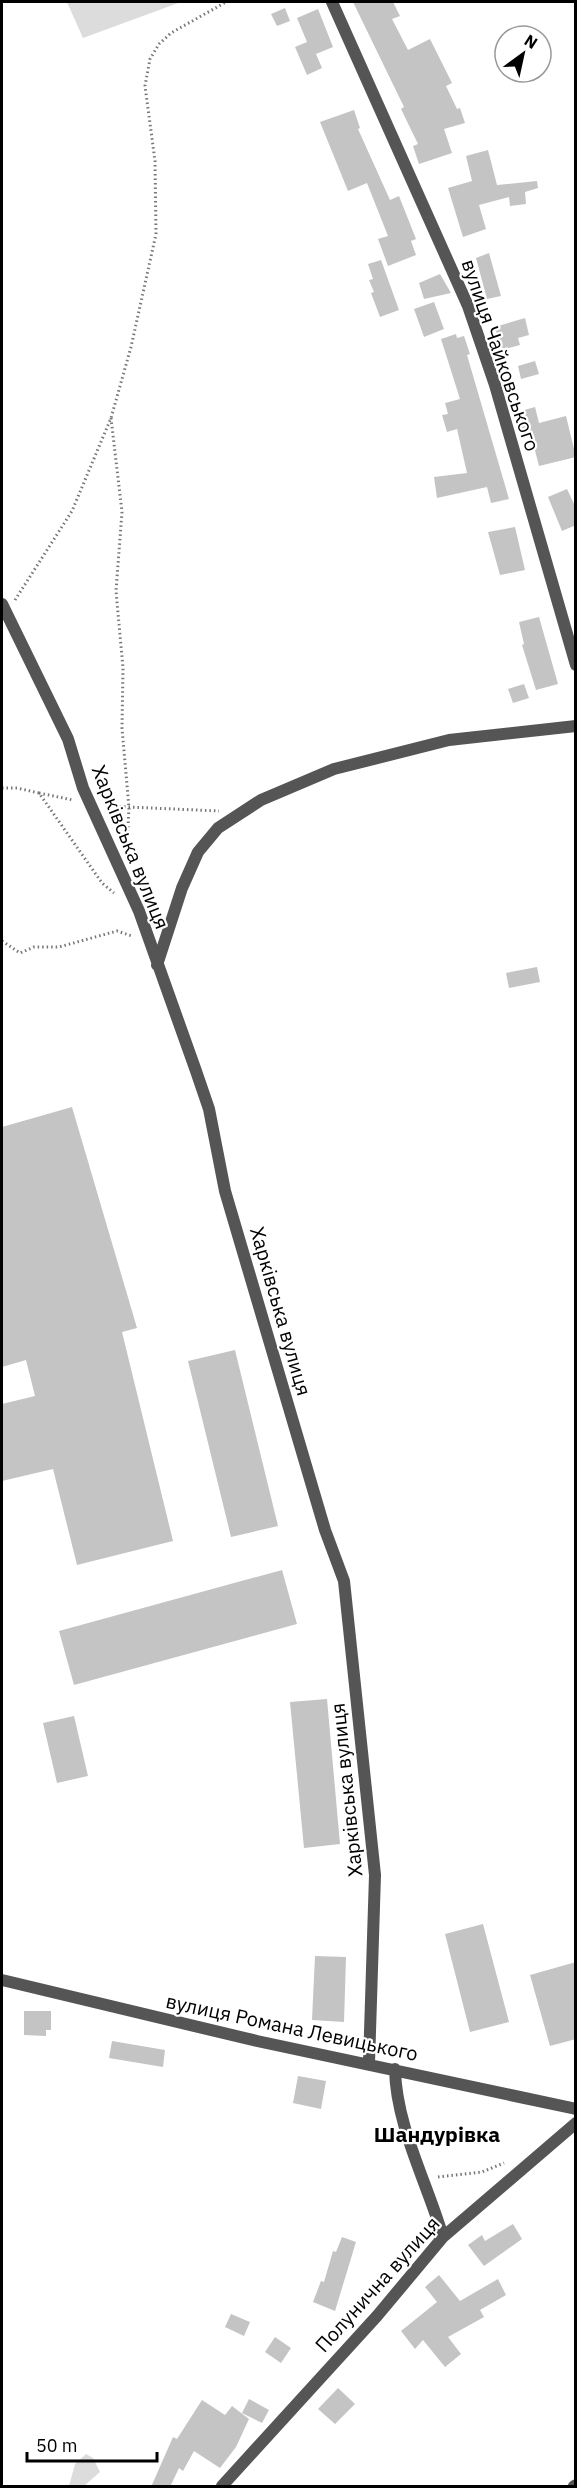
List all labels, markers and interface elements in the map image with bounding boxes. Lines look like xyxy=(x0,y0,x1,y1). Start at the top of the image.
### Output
north arrow xyxy=(493,24,553,84)
text: N xyxy=(521,30,541,53)
street label: вулиця Чайковського xyxy=(455,255,547,455)
street label: Харківська вулиця xyxy=(86,761,176,933)
street label: Харківська вулиця xyxy=(244,1223,318,1399)
street label: Харківська вулиця xyxy=(323,1702,369,1878)
street label: вулиця Романа Левицького xyxy=(163,1987,421,2067)
district label: Шандурівка xyxy=(374,2120,500,2148)
street label: Полунична вулиця xyxy=(309,2210,445,2358)
scale bar xyxy=(27,2425,158,2463)
text: 50 m xyxy=(36,2434,78,2457)

